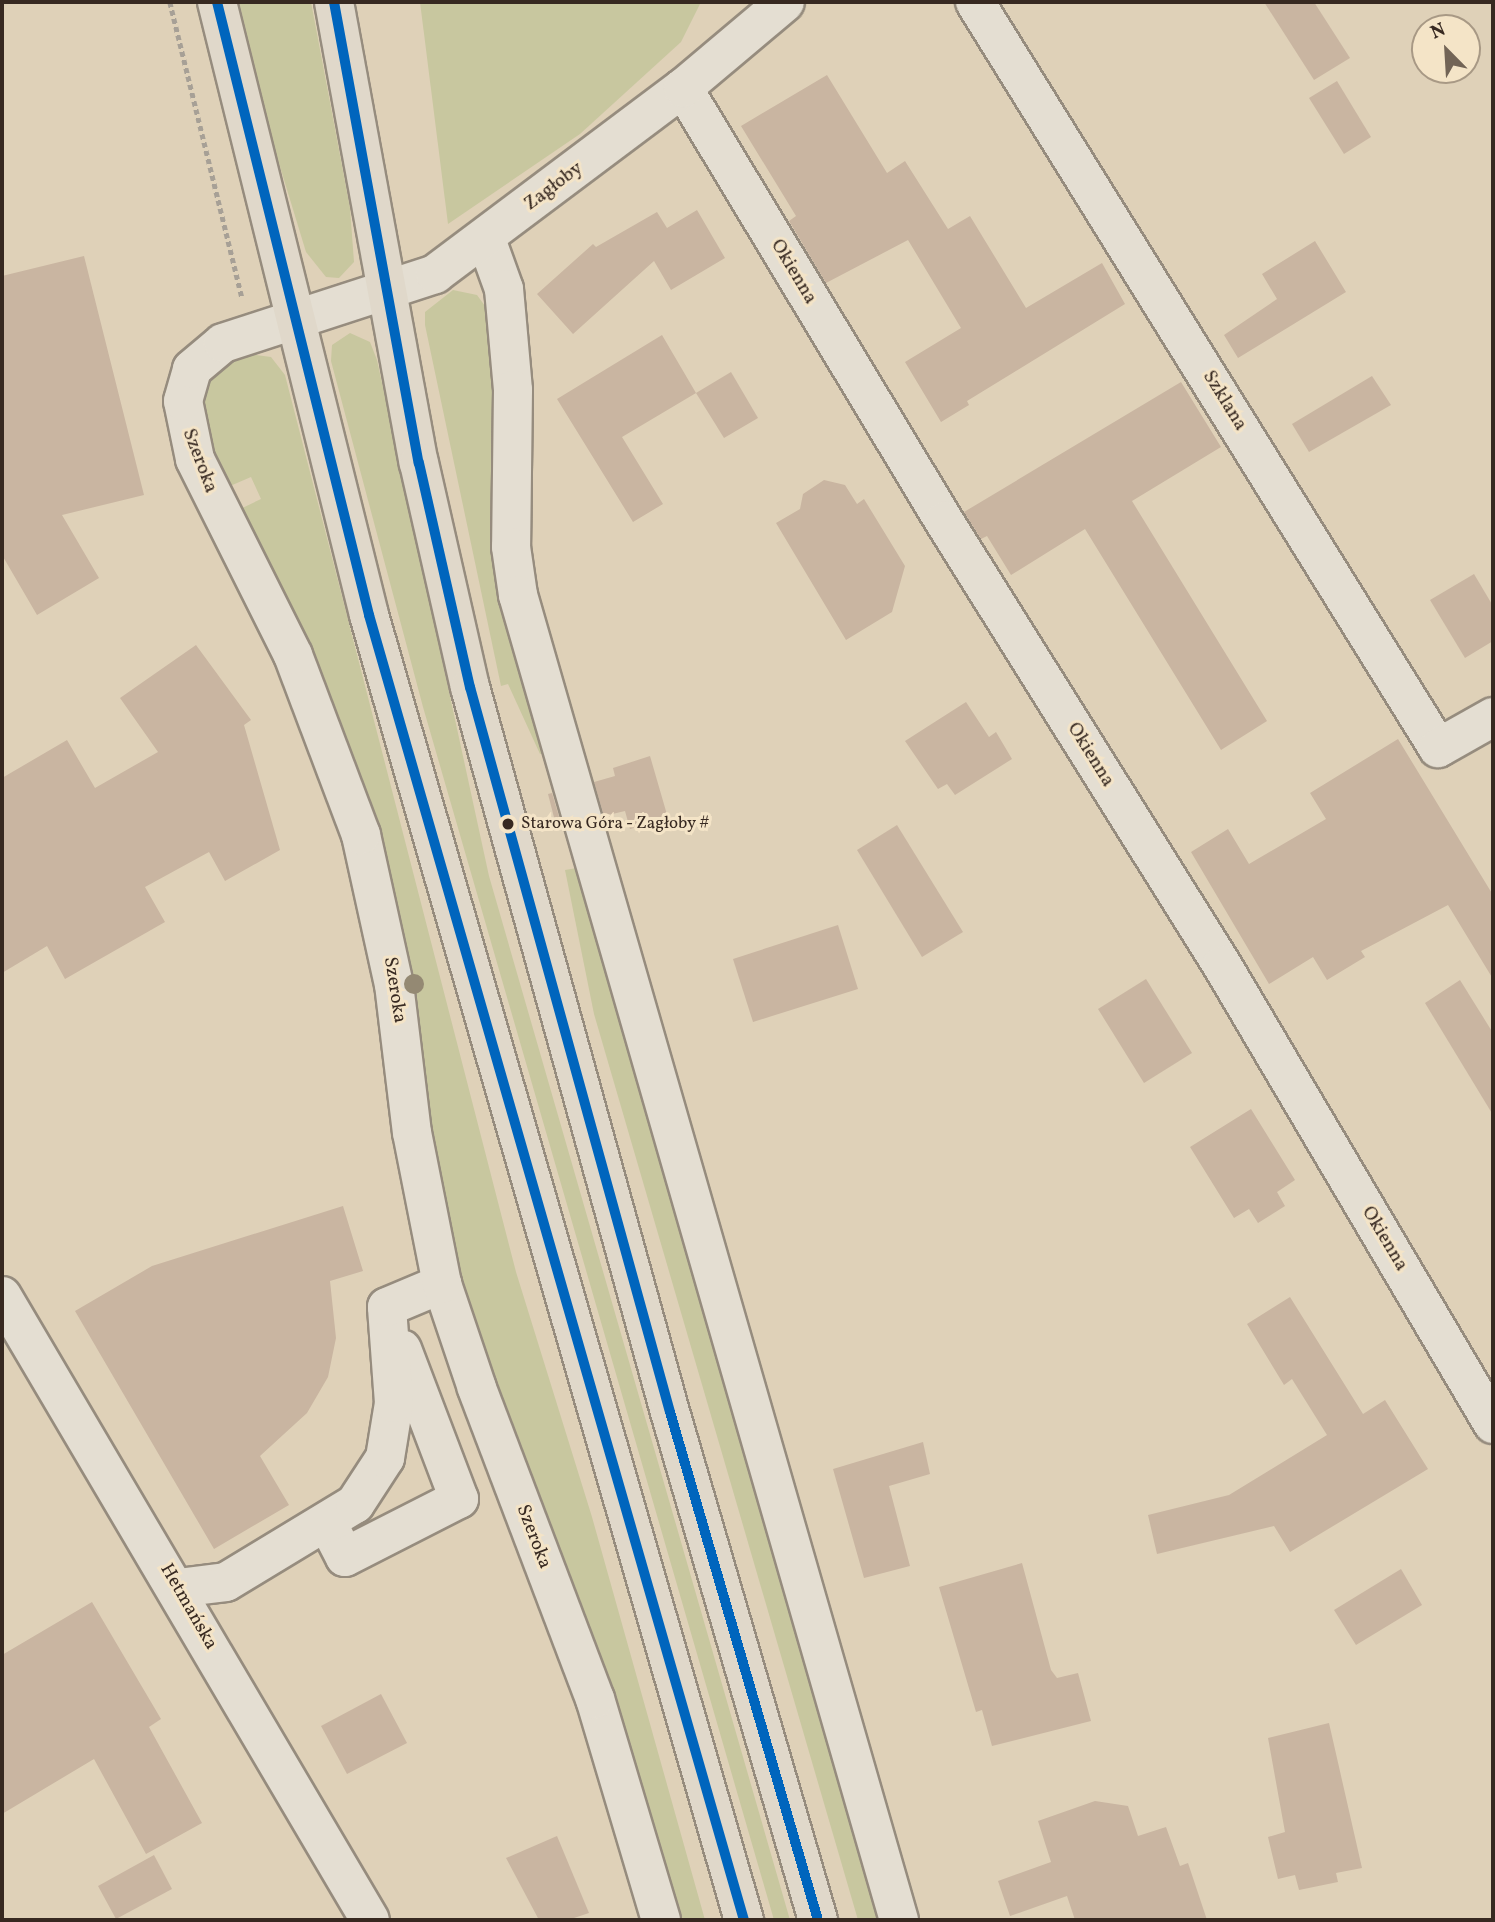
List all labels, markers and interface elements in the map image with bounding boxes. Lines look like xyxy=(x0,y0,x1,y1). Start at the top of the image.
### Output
north arrow xyxy=(1411,14,1481,84)
text: N xyxy=(1427,17,1450,46)
street label: Zagłoby xyxy=(520,158,588,216)
street label: Okienna xyxy=(765,236,821,308)
street label: Szklana xyxy=(1197,367,1251,435)
street label: Szeroka xyxy=(176,426,222,496)
street label: Okienna xyxy=(1061,719,1119,791)
place label: Starowa Góra - Zagłoby # xyxy=(521,814,710,834)
marker: Starowa Góra - Zagłoby # xyxy=(501,817,515,831)
street label: Szeroka xyxy=(378,955,410,1025)
street label: Okienna xyxy=(1356,1203,1412,1275)
street label: Szeroka xyxy=(510,1502,556,1572)
street label: Hetmańska xyxy=(154,1560,222,1654)

